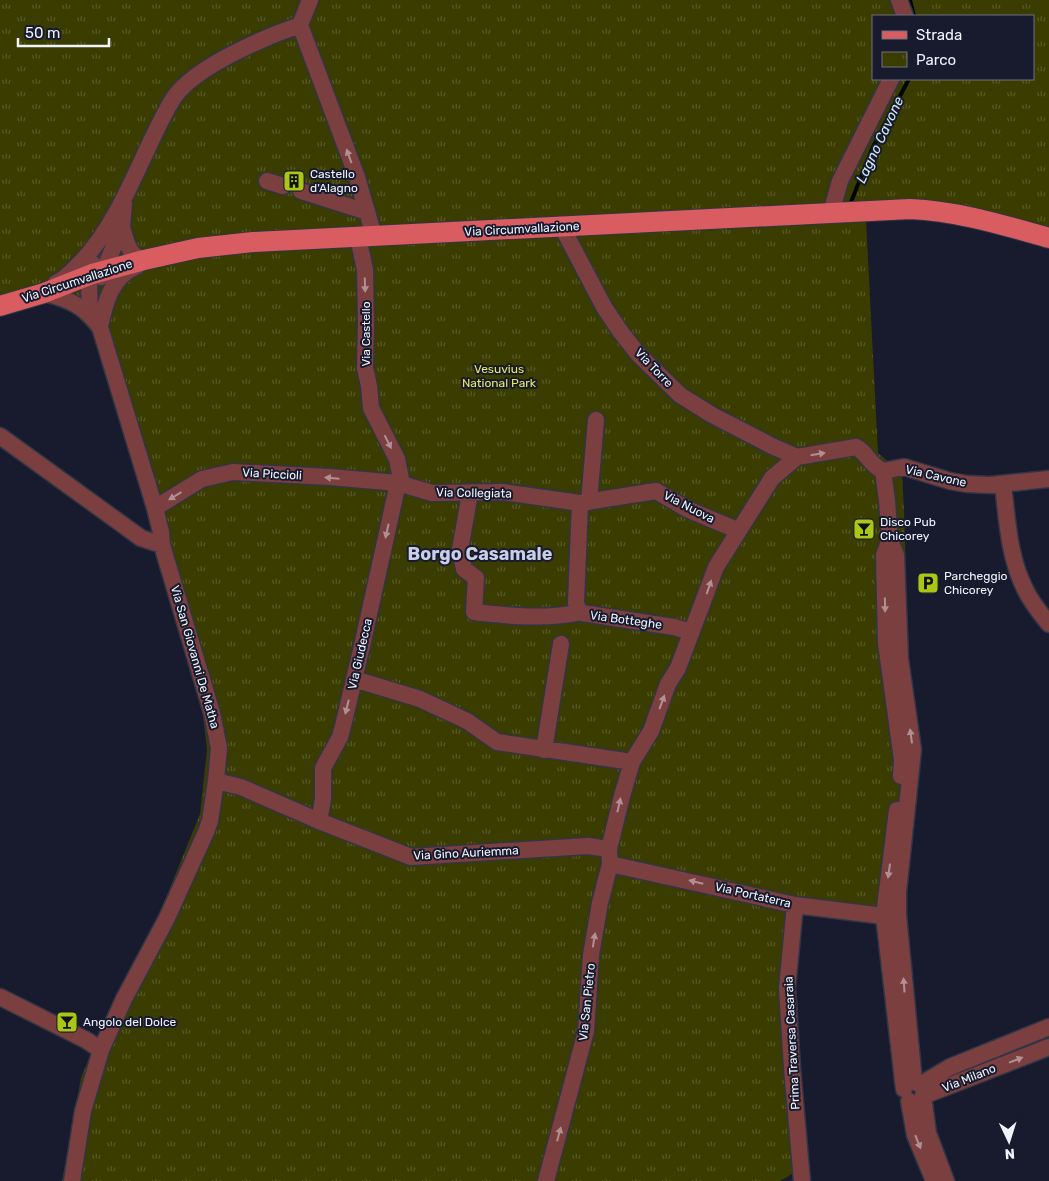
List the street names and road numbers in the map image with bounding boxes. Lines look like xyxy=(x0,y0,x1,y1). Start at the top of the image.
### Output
street label: Via Circumvallazione xyxy=(464,219,580,239)
street label: Via Circumvallazione xyxy=(20,256,134,305)
street label: Via Castello xyxy=(359,301,373,367)
street label: Via Torre xyxy=(632,346,676,390)
street label: Via Cavone xyxy=(904,462,968,490)
street label: Via Piccioli xyxy=(242,465,302,483)
street label: Via Collegiata xyxy=(436,485,512,501)
street label: Via Nuova xyxy=(661,488,717,526)
street label: Via San Giovanni De Matha xyxy=(168,584,222,730)
street label: Via Botteghe xyxy=(589,608,663,632)
street label: Via Giudecca xyxy=(345,617,375,691)
street label: Via Gino Auriemma xyxy=(413,843,519,863)
street label: Via Portaterra xyxy=(714,879,792,911)
street label: Via San Pietro xyxy=(576,962,598,1041)
street label: Prima Traversa Casaraia xyxy=(782,976,802,1110)
street label: Via Milano xyxy=(940,1061,998,1095)

